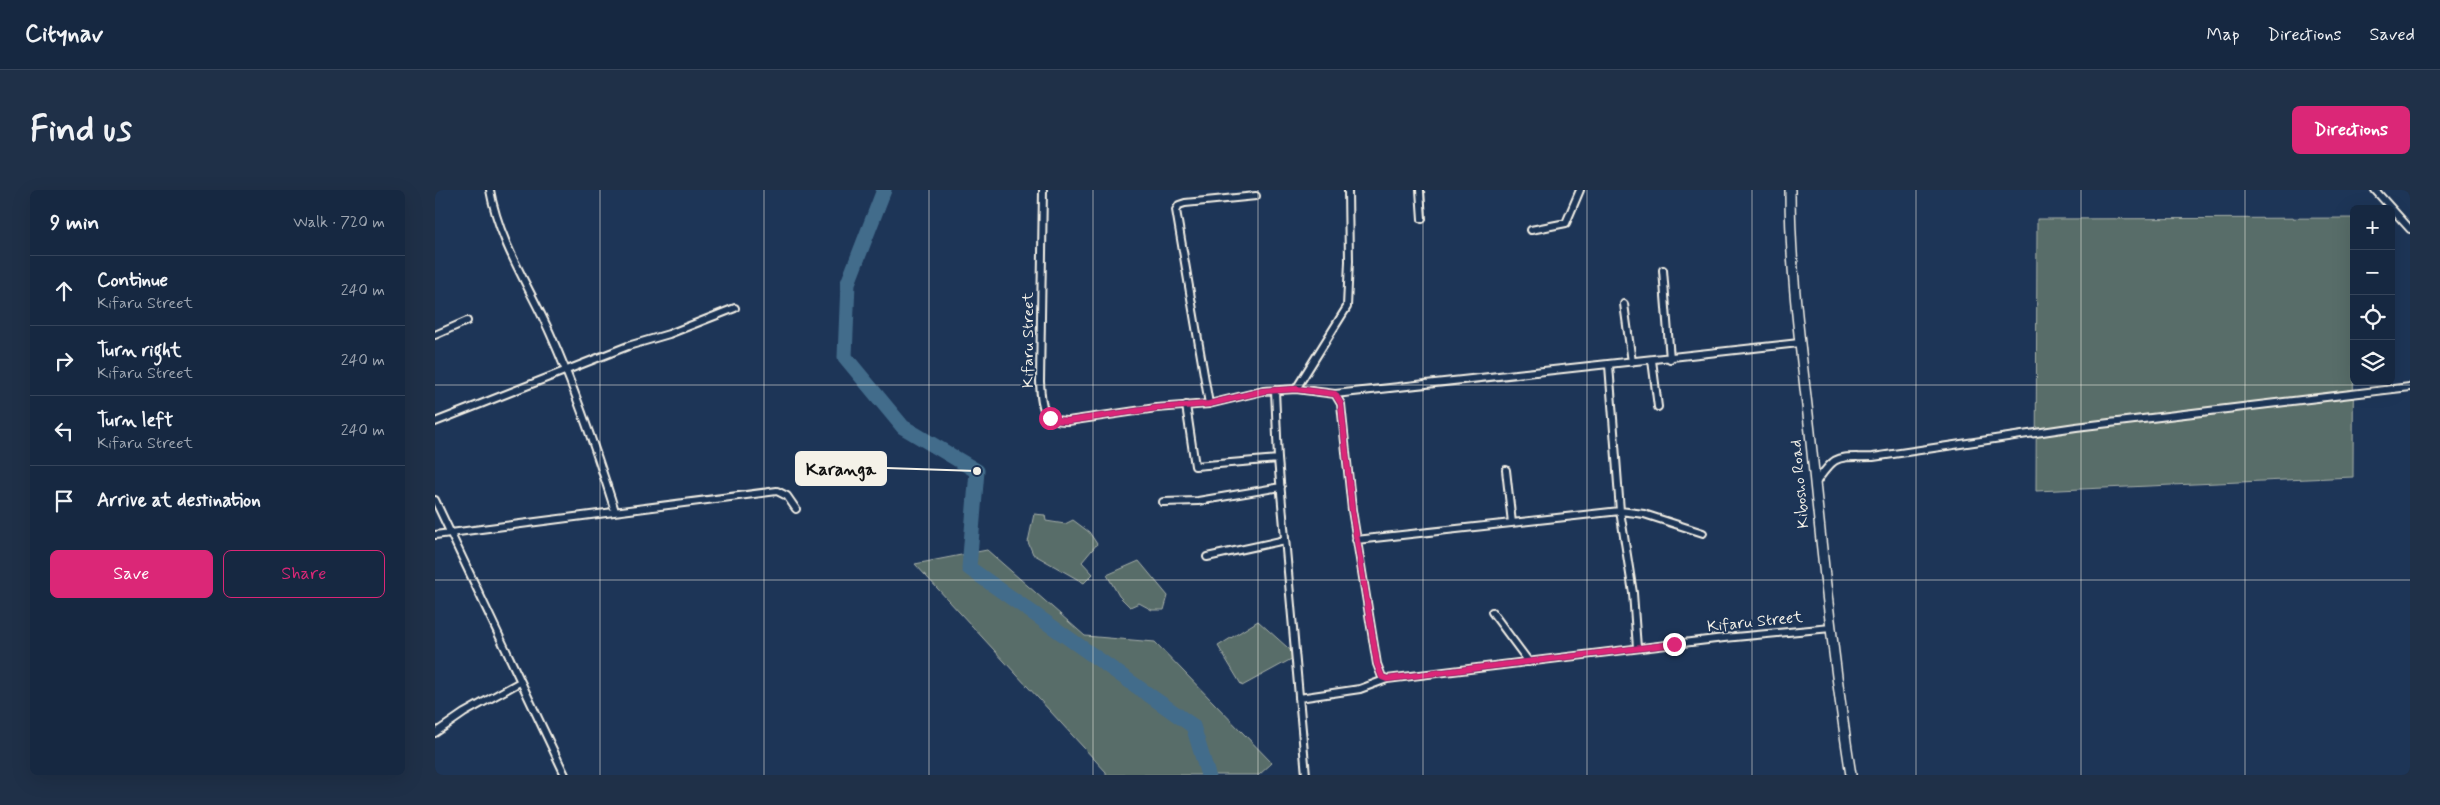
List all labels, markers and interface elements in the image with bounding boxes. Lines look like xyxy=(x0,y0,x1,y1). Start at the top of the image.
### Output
text: Citynav xyxy=(25,19,103,50)
text: Map xyxy=(2207,23,2240,47)
text: Directions xyxy=(2268,23,2342,47)
text: Saved xyxy=(2370,23,2415,47)
button: Directions xyxy=(2292,106,2410,154)
text: Find us xyxy=(30,107,132,153)
map controls xyxy=(2350,205,2395,385)
button: + xyxy=(2350,205,2395,250)
text: 9 min xyxy=(50,209,99,237)
text: Walk · 720 m xyxy=(293,212,385,233)
button: − xyxy=(2350,250,2395,295)
text: Continue xyxy=(97,268,168,293)
icon: ahead xyxy=(50,277,78,305)
text: 240 m xyxy=(341,280,385,301)
street label: Kifaru Street xyxy=(1018,291,1039,388)
text: Kifaru Street xyxy=(97,293,193,314)
button: locate xyxy=(2350,295,2395,340)
text: Turn right xyxy=(97,338,181,363)
button: layers xyxy=(2350,340,2395,385)
icon: right xyxy=(50,347,78,375)
text: 240 m xyxy=(341,350,385,371)
text: Kifaru Street xyxy=(97,363,193,384)
route start xyxy=(1039,407,1062,430)
text: Turn left xyxy=(97,408,173,433)
icon: left xyxy=(50,417,78,445)
text: 240 m xyxy=(341,420,385,441)
text: Kifaru Street xyxy=(97,433,193,454)
street label: Kibosho Road xyxy=(1786,439,1814,529)
callout: Karanga xyxy=(796,452,886,485)
text: Karanga xyxy=(806,458,877,482)
icon: arrive xyxy=(50,487,78,515)
text: Arrive at destination xyxy=(97,488,261,513)
button: Save xyxy=(50,550,213,598)
button: Share xyxy=(223,550,385,598)
street label: Kifaru Street xyxy=(1706,606,1804,637)
route end xyxy=(1663,633,1686,656)

